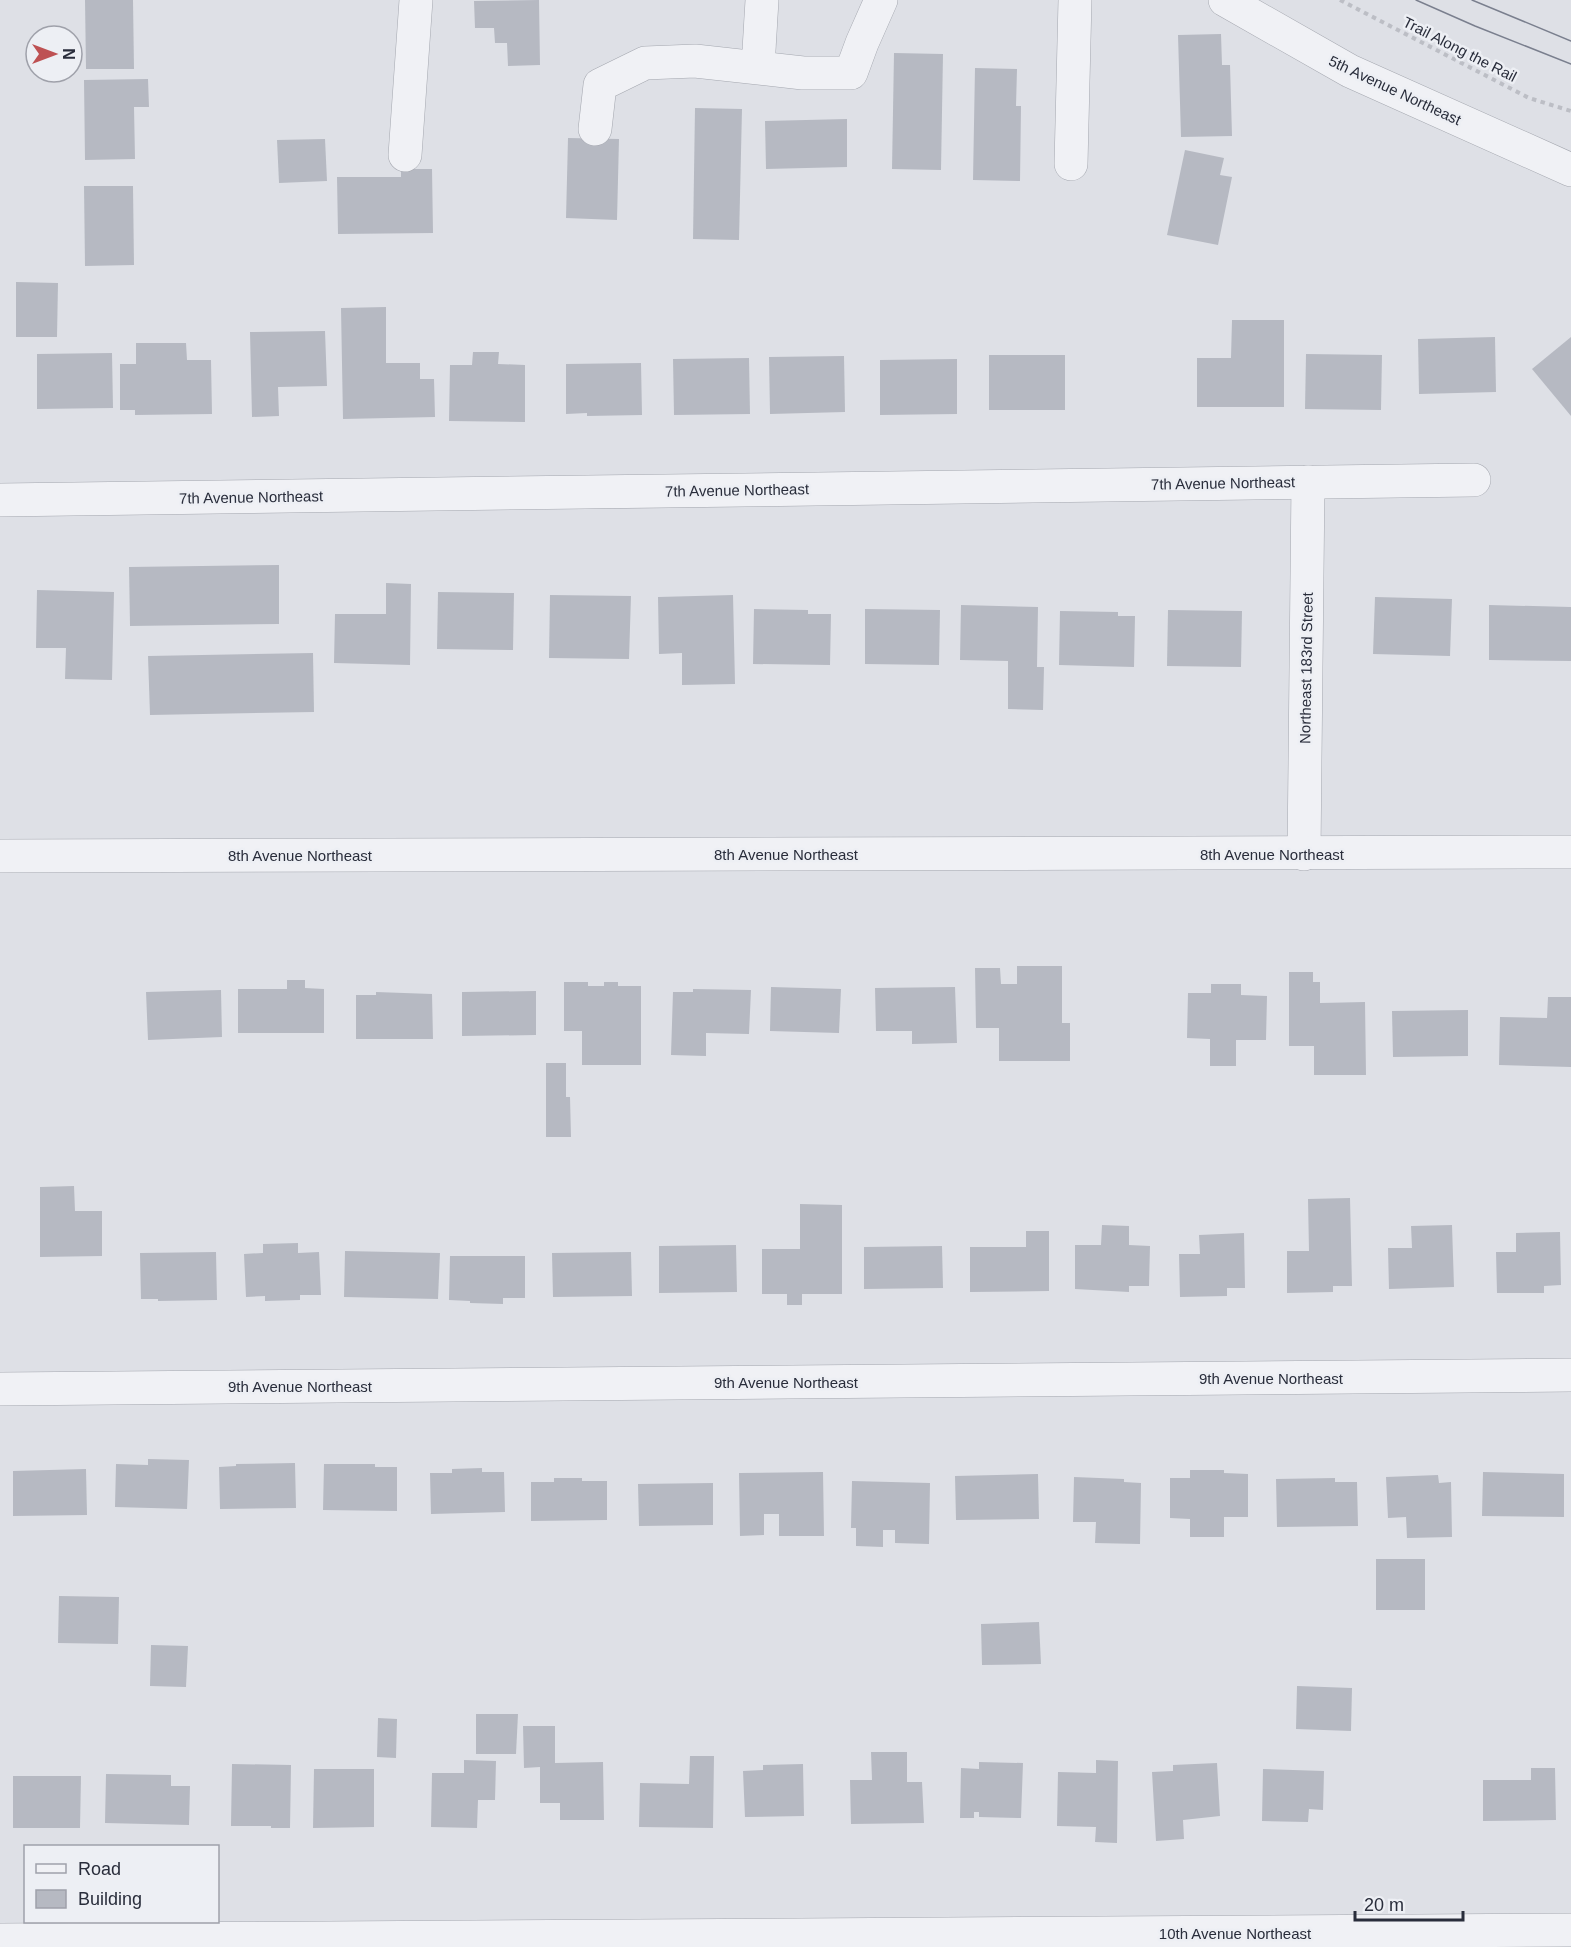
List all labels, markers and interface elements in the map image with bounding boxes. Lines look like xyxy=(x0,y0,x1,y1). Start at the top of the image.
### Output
street label: Trail Along the Rail xyxy=(1400,13,1520,85)
north arrow xyxy=(24,24,84,84)
text: N xyxy=(60,48,77,60)
street label: 5th Avenue Northeast xyxy=(1326,52,1465,128)
street label: 7th Avenue Northeast xyxy=(1151,473,1296,493)
street label: 7th Avenue Northeast xyxy=(665,480,810,500)
street label: 7th Avenue Northeast xyxy=(179,487,324,507)
street label: Northeast 183rd Street xyxy=(1296,591,1316,744)
street label: 8th Avenue Northeast xyxy=(714,846,859,863)
street label: 8th Avenue Northeast xyxy=(1200,846,1345,863)
street label: 8th Avenue Northeast xyxy=(228,847,373,864)
street label: 9th Avenue Northeast xyxy=(1199,1370,1344,1387)
street label: 9th Avenue Northeast xyxy=(714,1374,859,1391)
street label: 9th Avenue Northeast xyxy=(228,1378,373,1395)
legend xyxy=(24,1845,219,1923)
text: Road xyxy=(78,1859,121,1879)
scale bar xyxy=(1355,1884,1463,1922)
text: Building xyxy=(78,1889,142,1909)
text: 20 m xyxy=(1364,1895,1404,1915)
street label: 10th Avenue Northeast xyxy=(1159,1925,1312,1942)

